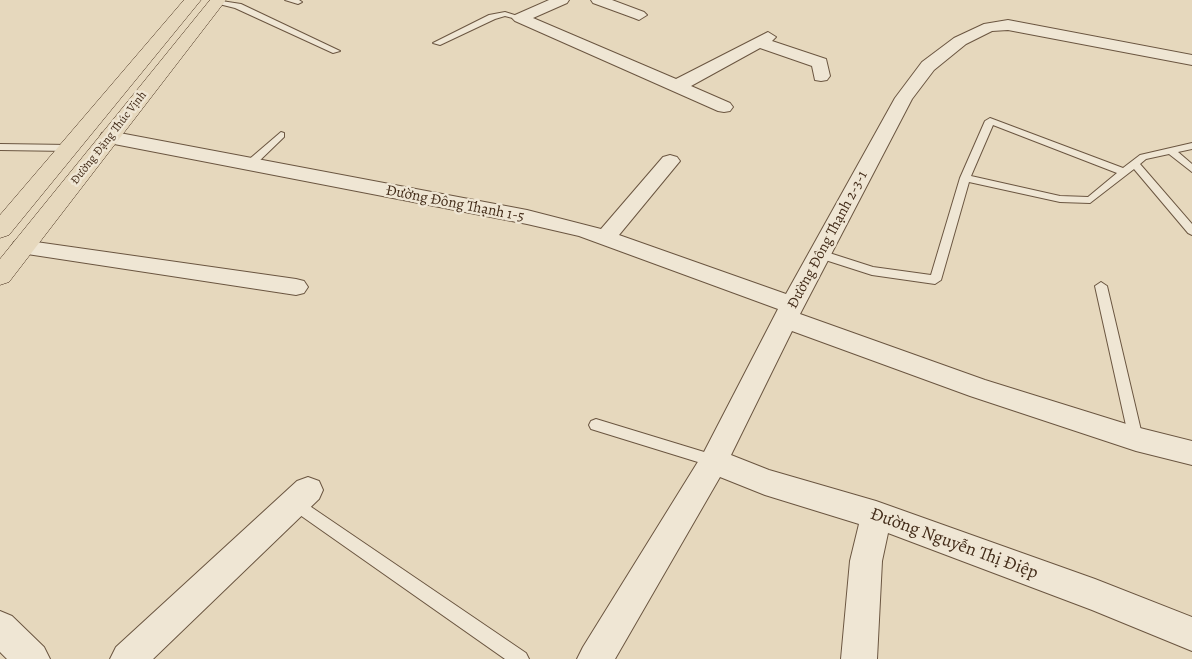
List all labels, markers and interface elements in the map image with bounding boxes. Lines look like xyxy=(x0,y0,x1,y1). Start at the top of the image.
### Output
street label: Đường Đặng Thúc Vịnh xyxy=(68,88,150,188)
street label: Đường Đông Thạnh 2-3-1 xyxy=(784,168,872,312)
street label: Đường Đông Thạnh 1-5 xyxy=(384,182,526,226)
street label: Đường Nguyễn Thị Điệp xyxy=(867,504,1041,584)

